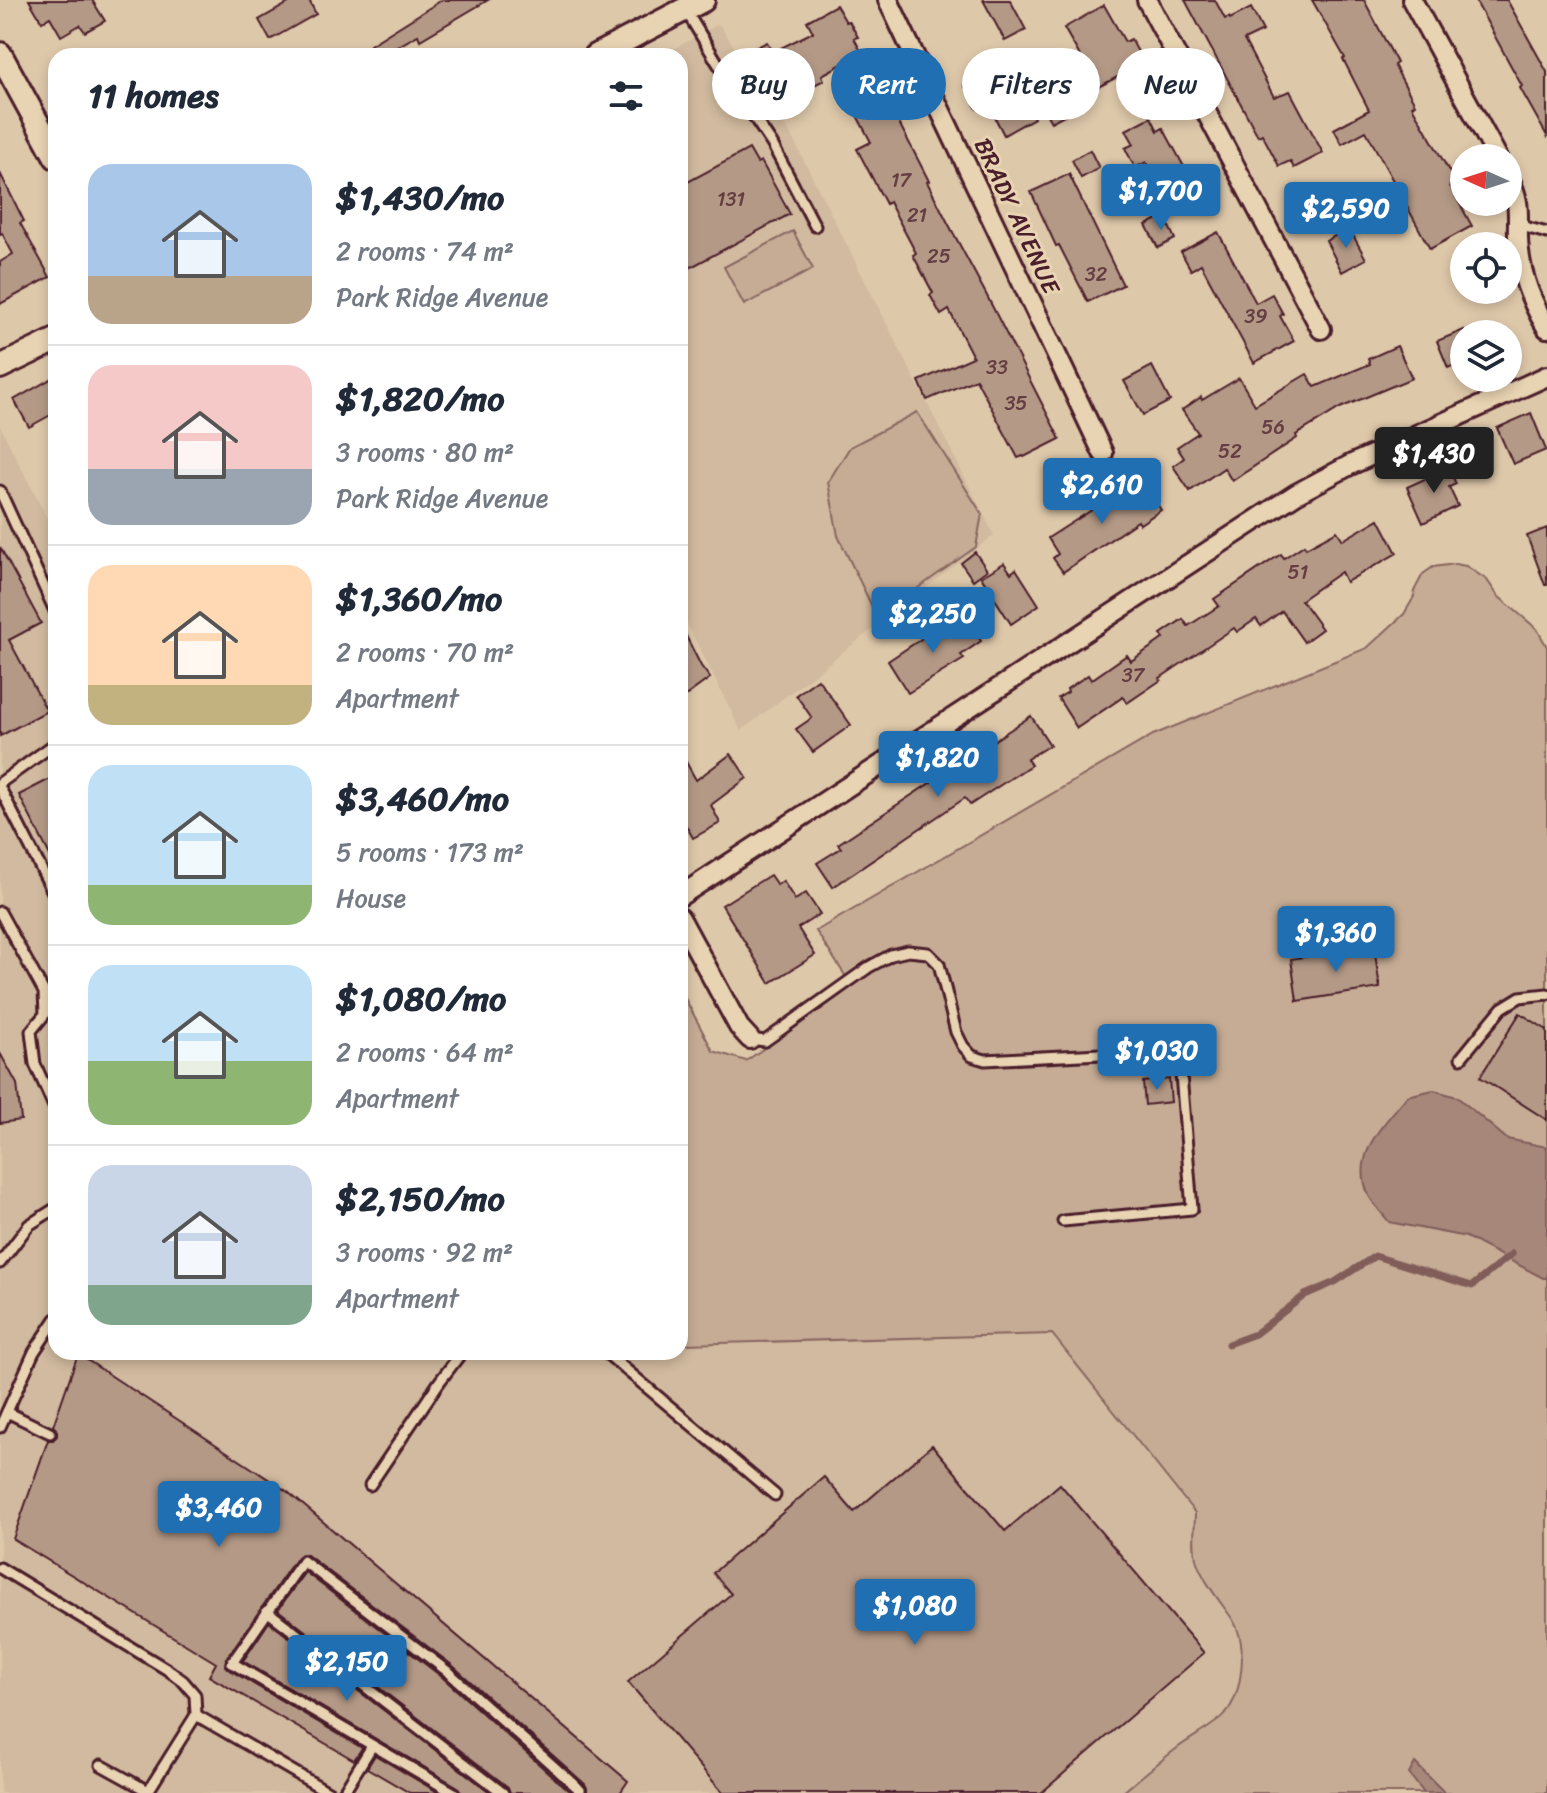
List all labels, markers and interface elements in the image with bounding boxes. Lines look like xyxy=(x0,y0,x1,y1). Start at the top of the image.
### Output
chip: Buy xyxy=(712,48,815,120)
chip: Rent xyxy=(831,48,946,120)
chip: Filters xyxy=(962,48,1100,120)
chip: New xyxy=(1116,48,1225,120)
text: 11 homes xyxy=(88,66,219,126)
icon: filters xyxy=(604,74,648,118)
street label: BRADY AVENUE xyxy=(962,131,1072,303)
north arrow xyxy=(1450,144,1522,216)
map controls xyxy=(1450,144,1522,392)
house number: 17 xyxy=(891,163,913,198)
pin: $1,700 xyxy=(1096,164,1226,232)
text: $1,700 xyxy=(1119,167,1203,213)
text: $1,430/mo xyxy=(336,168,504,228)
house number: 131 xyxy=(717,182,745,217)
pin: $2,590 xyxy=(1281,182,1411,250)
text: $2,590 xyxy=(1302,185,1390,231)
icon: home xyxy=(152,196,248,292)
house number: 21 xyxy=(907,198,927,233)
text: 2 rooms · 74 m² xyxy=(336,228,514,274)
button: locate xyxy=(1450,232,1522,304)
house number: 25 xyxy=(927,239,951,274)
house number: 32 xyxy=(1085,257,1108,292)
text: Park Ridge Avenue xyxy=(336,274,548,320)
house number: 39 xyxy=(1244,299,1268,334)
button: layers xyxy=(1450,320,1522,392)
house number: 33 xyxy=(986,350,1008,385)
text: $1,820/mo xyxy=(336,369,504,429)
house number: 35 xyxy=(1004,386,1028,421)
icon: home xyxy=(152,397,248,493)
house number: 56 xyxy=(1261,410,1285,445)
pin: $1,430 xyxy=(1369,427,1499,495)
text: 3 rooms · 80 m² xyxy=(336,429,514,475)
text: $1,430 xyxy=(1393,430,1475,476)
house number: 52 xyxy=(1218,434,1242,469)
pin: $2,610 xyxy=(1037,458,1167,526)
text: $2,610 xyxy=(1061,461,1143,507)
text: Park Ridge Avenue xyxy=(336,475,548,521)
house number: 51 xyxy=(1288,555,1308,590)
text: $1,360/mo xyxy=(336,569,502,629)
pin: $2,250 xyxy=(868,587,998,655)
text: $2,250 xyxy=(890,590,976,636)
icon: home xyxy=(152,597,248,693)
text: 2 rooms · 70 m² xyxy=(336,629,514,675)
house number: 37 xyxy=(1122,658,1146,693)
text: Apartment xyxy=(336,675,459,721)
pin: $1,820 xyxy=(873,731,1003,799)
text: $1,820 xyxy=(897,734,979,780)
text: $3,460/mo xyxy=(336,769,509,829)
icon: home xyxy=(152,797,248,893)
text: 5 rooms · 173 m² xyxy=(336,829,524,875)
text: House xyxy=(336,875,406,921)
pin: $1,360 xyxy=(1271,906,1401,974)
text: $1,360 xyxy=(1295,909,1377,955)
text: $1,080/mo xyxy=(336,969,506,1029)
icon: home xyxy=(152,997,248,1093)
pin: $1,030 xyxy=(1092,1024,1222,1092)
text: $1,030 xyxy=(1116,1027,1198,1073)
text: 2 rooms · 64 m² xyxy=(336,1029,514,1075)
text: Apartment xyxy=(336,1075,459,1121)
text: $2,150/mo xyxy=(336,1169,505,1229)
icon: home xyxy=(152,1197,248,1293)
text: 3 rooms · 92 m² xyxy=(336,1229,513,1275)
text: Apartment xyxy=(336,1275,459,1321)
pin: $3,460 xyxy=(154,1481,284,1549)
text: $3,460 xyxy=(176,1484,262,1530)
pin: $1,080 xyxy=(850,1579,980,1647)
text: $1,080 xyxy=(873,1582,957,1628)
pin: $2,150 xyxy=(282,1635,412,1703)
text: $2,150 xyxy=(306,1638,388,1684)

